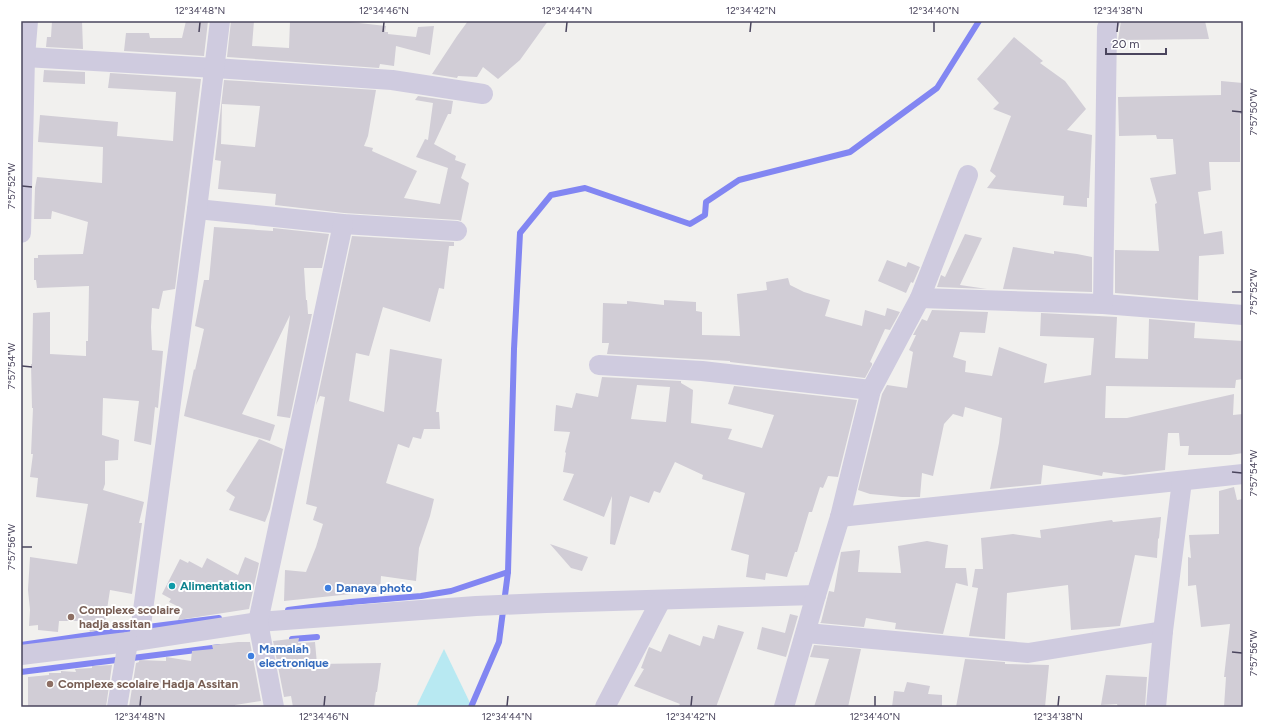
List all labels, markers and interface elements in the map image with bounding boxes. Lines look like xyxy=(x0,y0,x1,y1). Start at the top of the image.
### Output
text: 12°34'48"N xyxy=(175,4,225,17)
text: 12°34'46"N xyxy=(359,4,409,17)
text: 12°34'44"N xyxy=(542,4,592,17)
text: 12°34'42"N xyxy=(726,4,776,17)
text: 12°34'40"N xyxy=(909,4,959,17)
text: 12°34'38"N xyxy=(1093,4,1143,17)
scale bar xyxy=(1106,30,1166,56)
text: 20 m xyxy=(1112,37,1140,51)
text: 7°57'50"W xyxy=(1247,88,1260,136)
text: 7°57'52"W xyxy=(5,162,18,209)
text: 7°57'52"W xyxy=(1247,268,1260,315)
text: 7°57'54"W xyxy=(5,342,18,389)
text: 7°57'54"W xyxy=(1247,449,1260,496)
text: 7°57'56"W xyxy=(5,523,18,570)
place label: Alimentation xyxy=(180,579,252,593)
marker: Alimentation xyxy=(167,581,177,591)
place label: Danaya photo xyxy=(336,581,413,595)
marker: Danaya photo xyxy=(323,583,333,593)
place label: Complexe scolaire hadja assitan xyxy=(79,603,181,631)
marker: Complexe scolaire hadja assitan xyxy=(66,612,76,622)
text: 7°57'56"W xyxy=(1247,629,1260,676)
place label: Mamalah electronique xyxy=(259,642,329,670)
marker: Mamalah electronique xyxy=(246,651,256,661)
place label: Complexe scolaire Hadja Assitan xyxy=(58,677,238,691)
marker: Complexe scolaire Hadja Assitan xyxy=(45,679,55,689)
text: 12°34'48"N xyxy=(115,710,165,723)
text: 12°34'46"N xyxy=(299,710,349,723)
text: 12°34'44"N xyxy=(482,710,532,723)
text: 12°34'42"N xyxy=(666,710,716,723)
text: 12°34'40"N xyxy=(850,710,900,723)
text: 12°34'38"N xyxy=(1033,710,1083,723)

